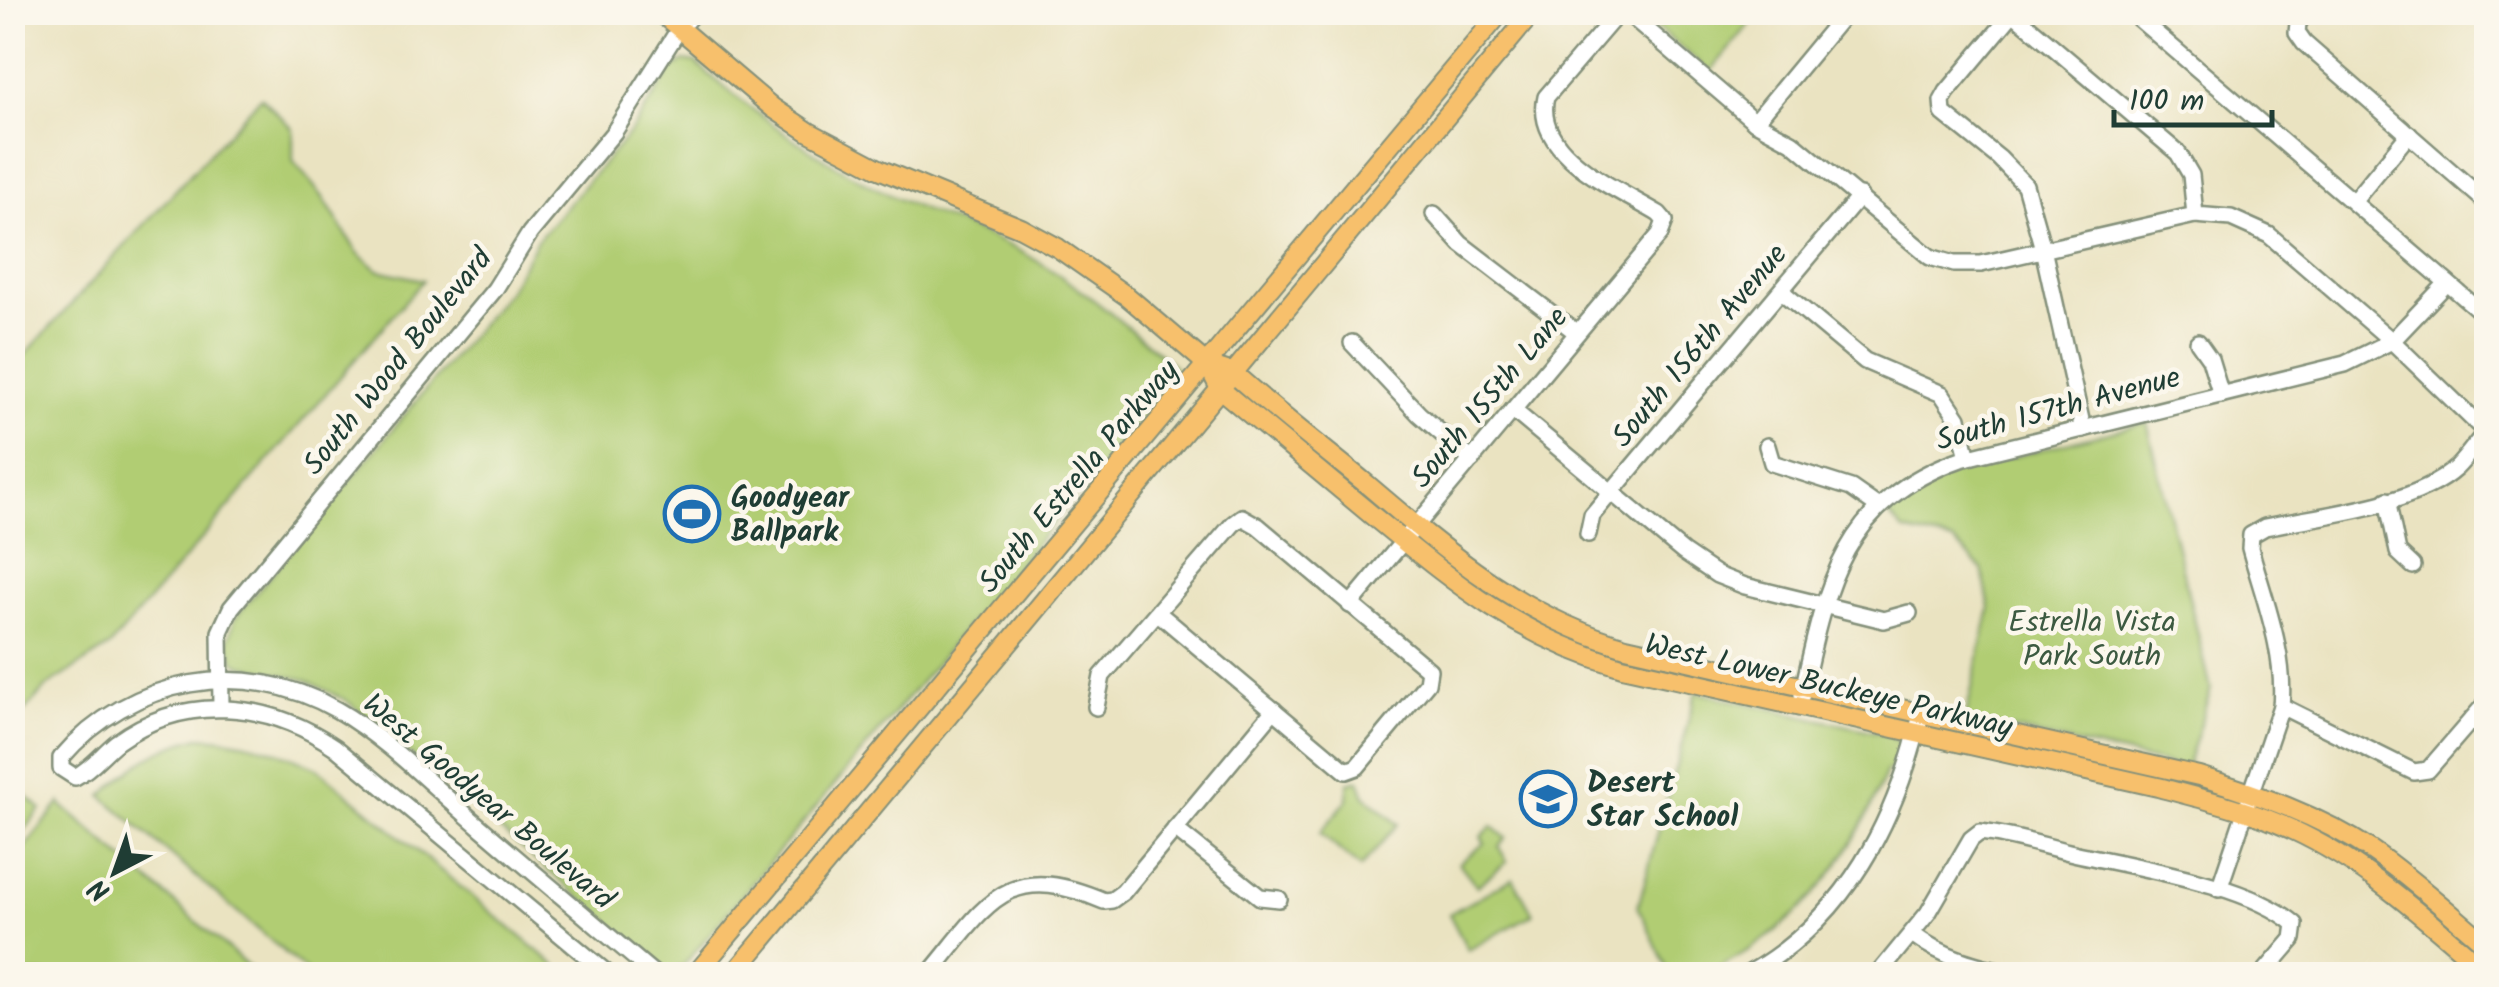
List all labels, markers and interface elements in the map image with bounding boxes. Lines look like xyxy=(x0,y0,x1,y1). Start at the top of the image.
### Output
scale bar xyxy=(2114,65,2272,127)
text: 100 m xyxy=(2129,78,2204,126)
street label: South 156th Avenue xyxy=(1601,234,1801,459)
street label: South Wood Boulevard xyxy=(292,237,506,487)
street label: South 155th Lane xyxy=(1400,297,1581,500)
street label: South Estrella Parkway xyxy=(967,349,1193,605)
street label: South 157th Avenue xyxy=(1931,354,2186,466)
place label: Goodyear Ballpark xyxy=(731,475,850,557)
sports icon: Goodyear Ballpark xyxy=(662,484,722,544)
park label: Estrella Vista Park South xyxy=(2008,599,2176,681)
street label: West Lower Buckeye Parkway xyxy=(1640,621,2018,753)
street label: West Goodyear Boulevard xyxy=(351,682,625,923)
place label: Desert Star School xyxy=(1587,760,1738,842)
school or university icon: Desert Star School xyxy=(1518,769,1578,829)
north arrow xyxy=(65,822,165,922)
text: N xyxy=(79,866,122,912)

